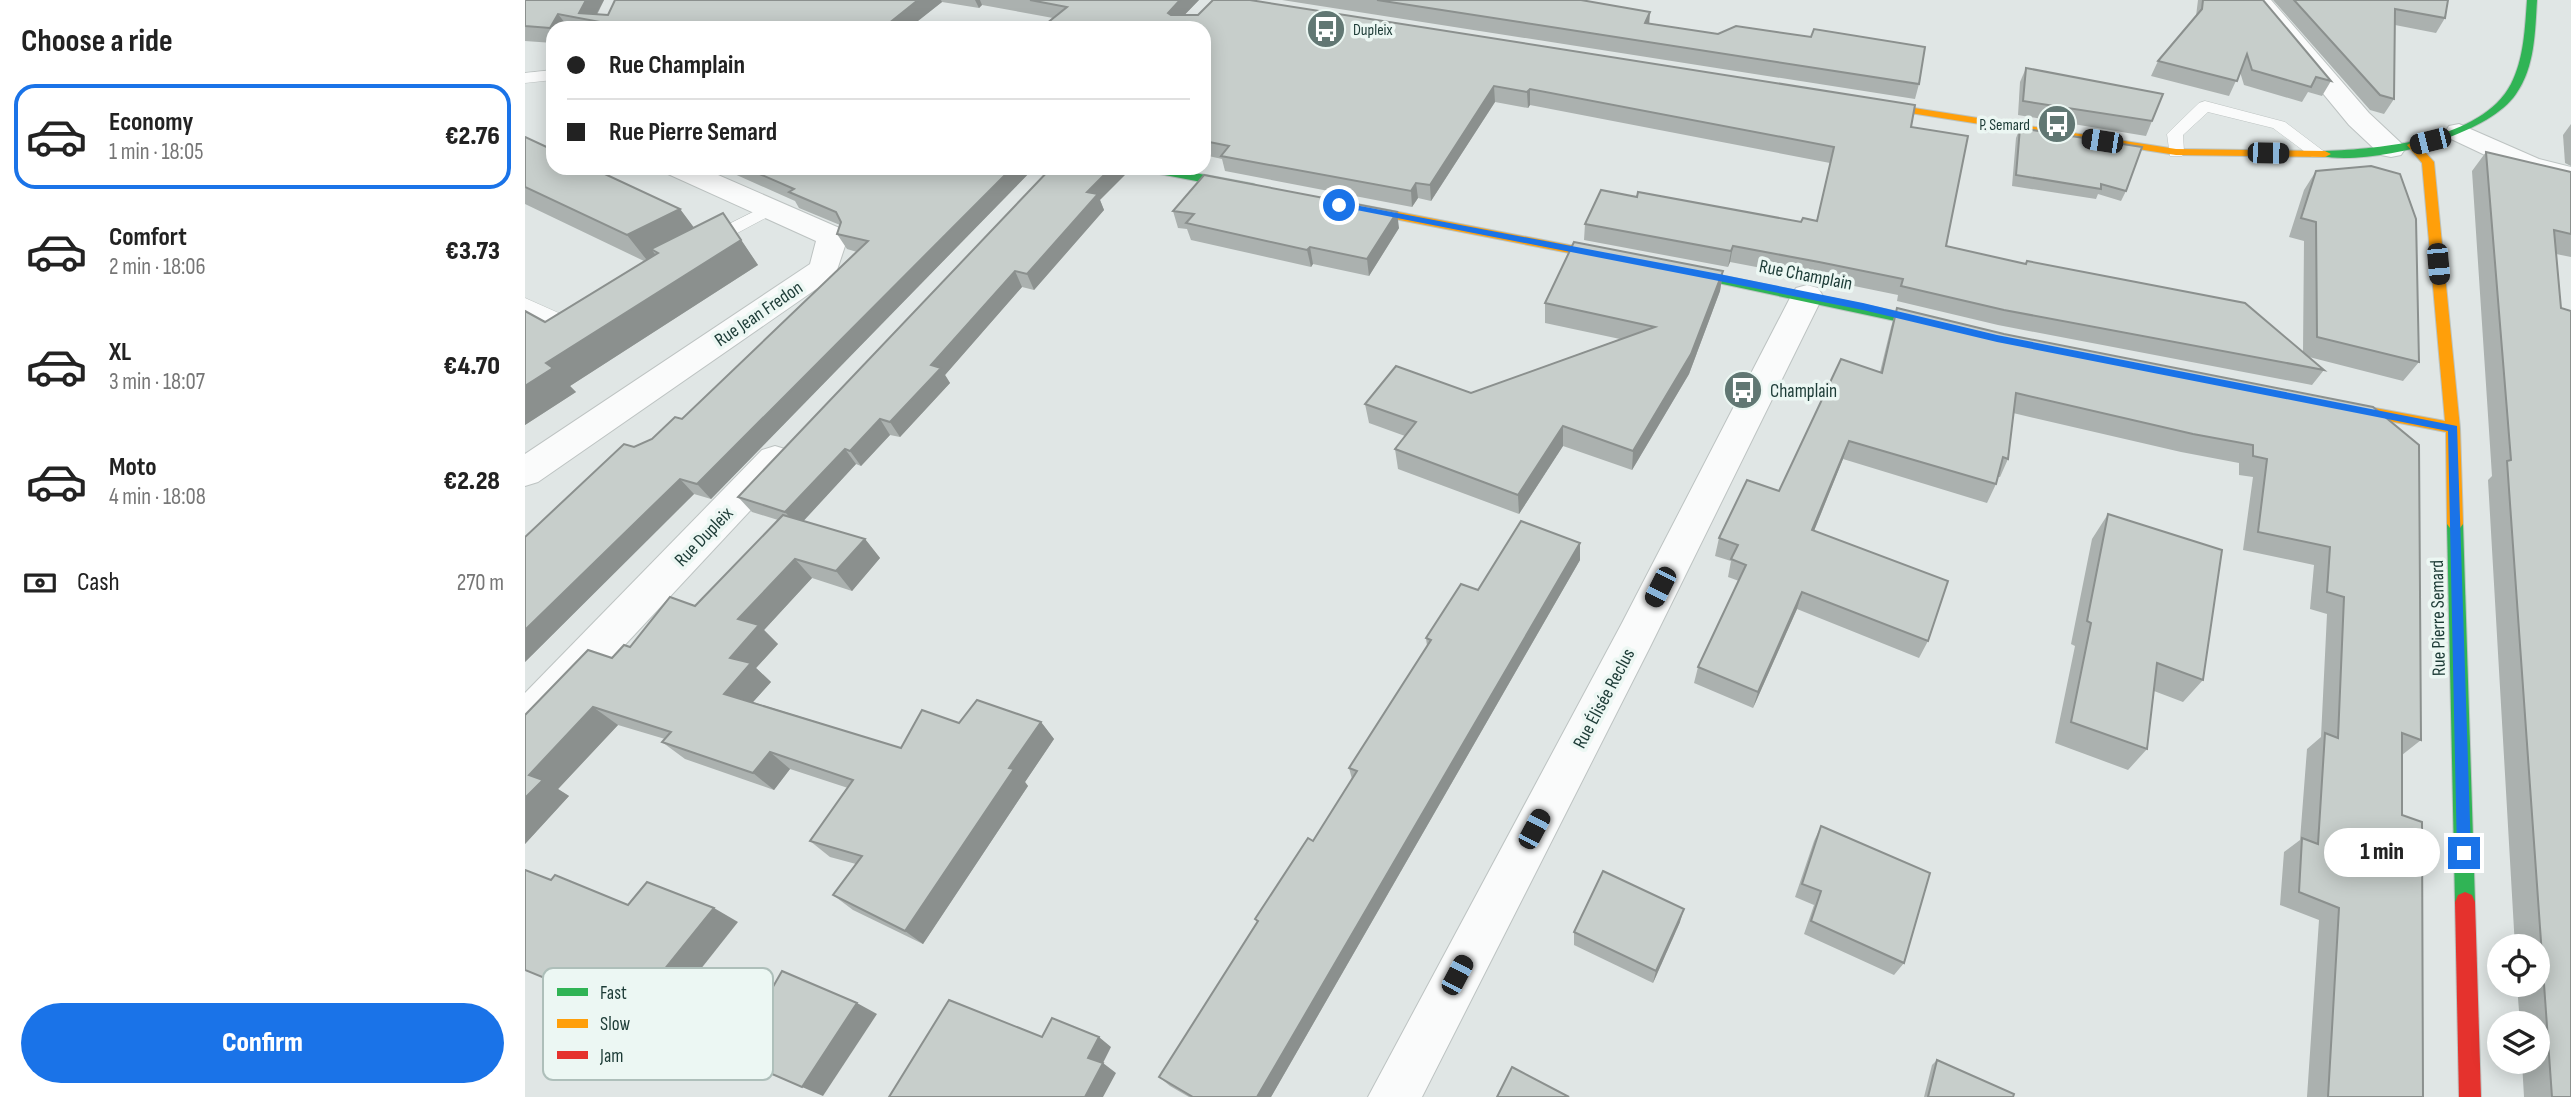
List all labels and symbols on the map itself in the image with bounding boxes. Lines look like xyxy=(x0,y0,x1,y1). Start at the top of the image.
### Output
bus stop icon: Dupleix xyxy=(1305,8,1347,50)
place label: Dupleix xyxy=(1353,21,1393,40)
bus stop icon: P. Semard xyxy=(2036,103,2078,145)
place label: P. Semard xyxy=(1979,116,2030,135)
car xyxy=(2408,126,2453,156)
car xyxy=(2080,127,2125,155)
car xyxy=(2247,142,2290,164)
route start xyxy=(1323,189,1355,221)
car xyxy=(2426,242,2451,286)
street label: Rue Champlain xyxy=(1757,255,1854,296)
street label: Rue Jean Fredon xyxy=(710,276,807,352)
bus stop icon: Champlain xyxy=(1722,369,1764,411)
place label: Champlain xyxy=(1770,380,1837,403)
street label: Rue Dupleix xyxy=(670,502,738,572)
street label: Rue Pierre Semard xyxy=(2426,560,2451,676)
car xyxy=(1642,564,1679,610)
street label: Rue Élisée Reclus xyxy=(1568,645,1640,753)
car xyxy=(1515,806,1554,852)
callout: 1 min xyxy=(2324,828,2439,878)
route end xyxy=(2448,837,2480,869)
car xyxy=(1438,952,1477,998)
legend xyxy=(543,968,773,1080)
text: Fast xyxy=(600,982,627,1005)
text: Slow xyxy=(600,1013,630,1036)
text: Jam xyxy=(599,1045,623,1068)

